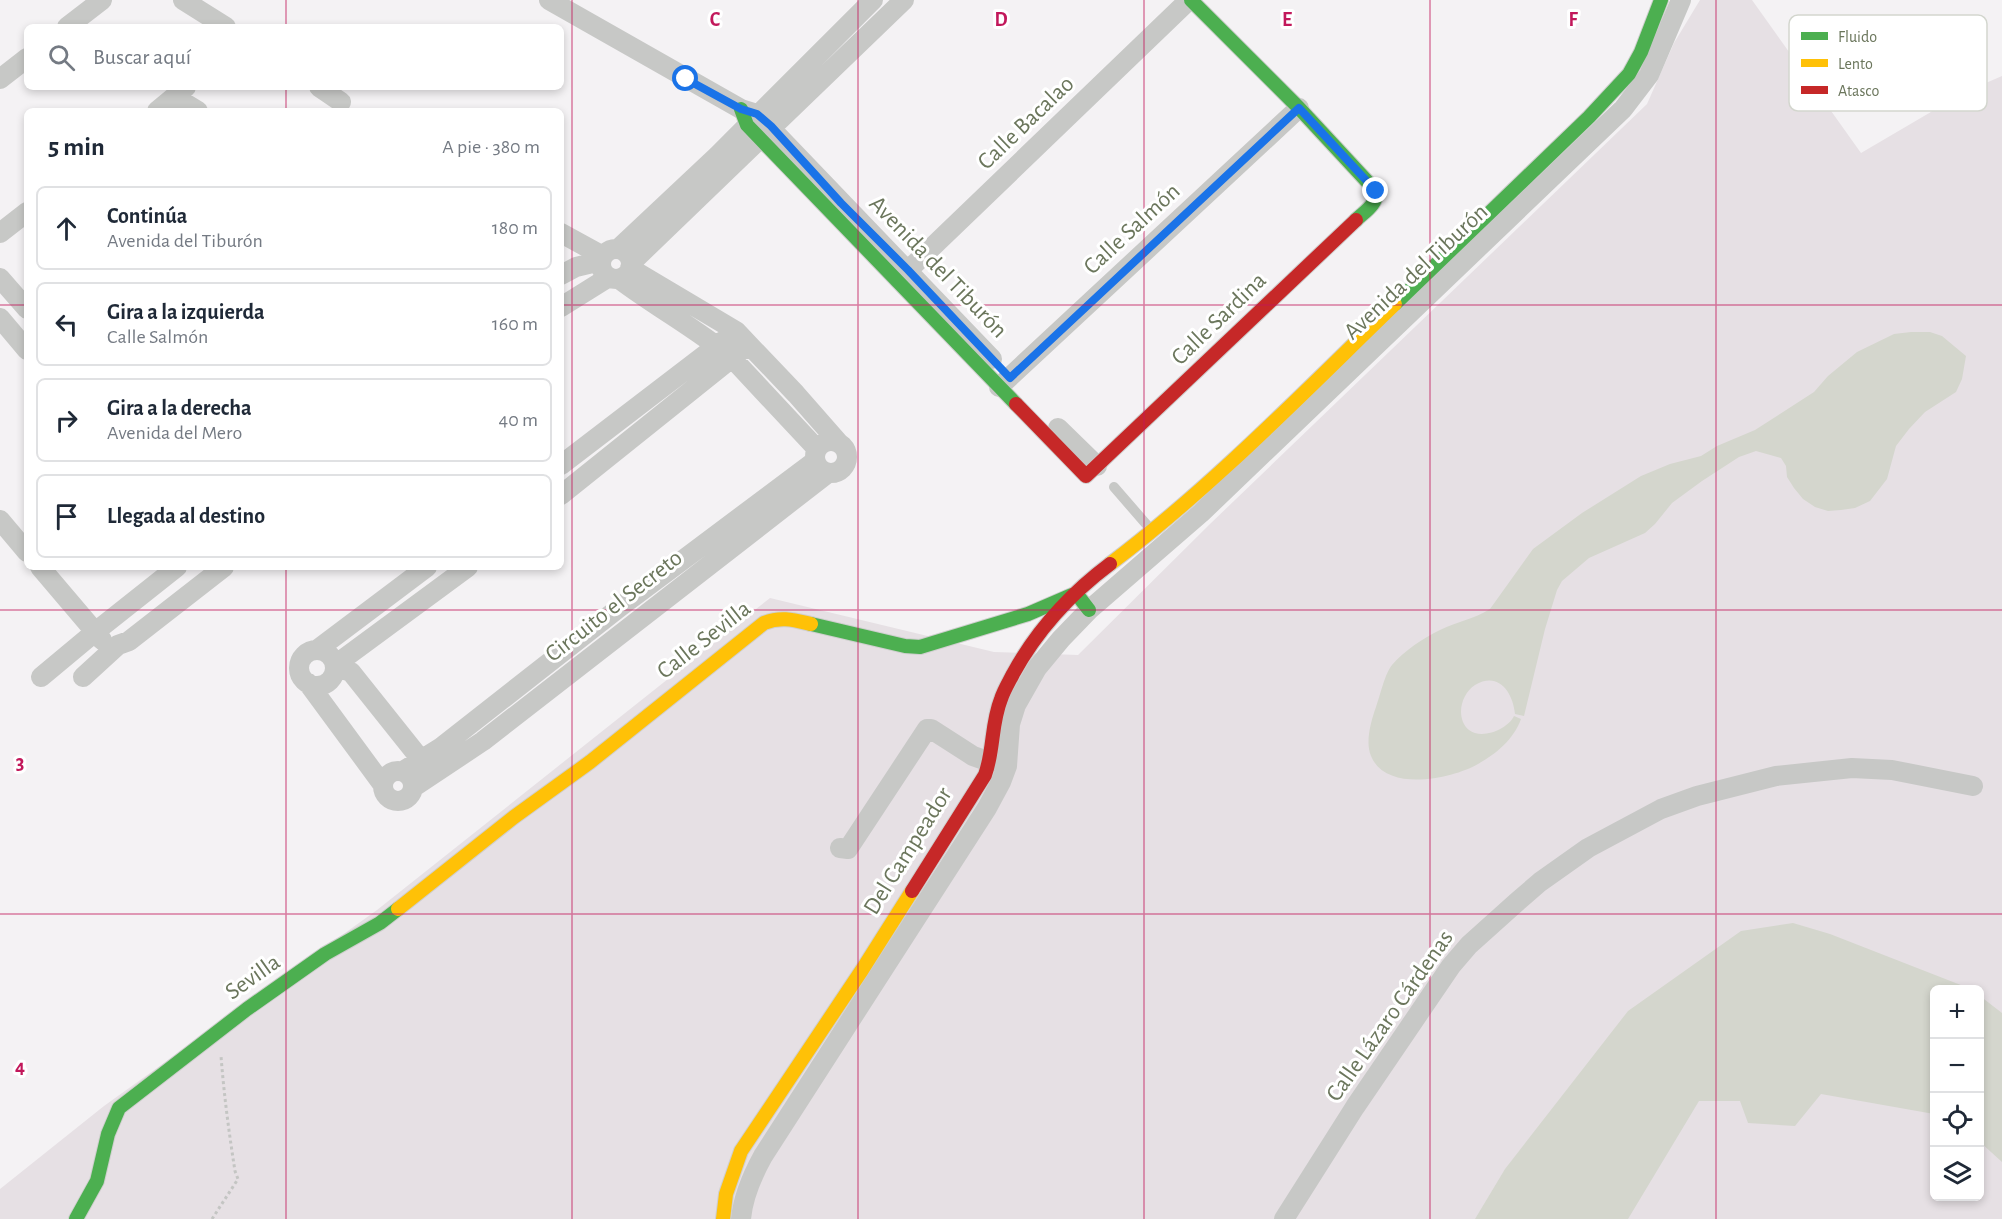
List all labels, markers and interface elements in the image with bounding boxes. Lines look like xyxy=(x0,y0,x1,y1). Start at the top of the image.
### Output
text: C xyxy=(710,10,721,30)
text: D xyxy=(994,10,1008,30)
text: E xyxy=(1282,10,1292,30)
text: F xyxy=(1568,10,1578,30)
legend xyxy=(1789,15,1987,111)
search box xyxy=(24,24,564,90)
text: Fluido xyxy=(1838,29,1877,45)
icon: search xyxy=(45,41,78,74)
text: Buscar aquí xyxy=(93,46,191,68)
text: Lento xyxy=(1838,56,1873,72)
route start xyxy=(672,65,698,91)
street label: Calle Bacalao xyxy=(973,72,1079,174)
text: Atasco xyxy=(1838,83,1880,99)
text: 5 min xyxy=(48,134,105,160)
text: A pie · 380 m xyxy=(442,137,540,157)
route end xyxy=(1362,177,1388,203)
street label: Calle Salmón xyxy=(1079,179,1185,279)
street label: Avenida del Tiburón xyxy=(864,191,1012,343)
street label: Avenida del Tiburón xyxy=(1339,199,1493,345)
text: Continúa xyxy=(107,205,187,227)
icon: ahead xyxy=(50,212,83,245)
text: 180 m xyxy=(492,218,538,238)
text: Avenida del Tiburón xyxy=(107,231,263,251)
street label: Calle Sardina xyxy=(1167,268,1271,370)
text: Gira a la izquierda xyxy=(107,301,265,323)
icon: left xyxy=(50,308,83,341)
text: 160 m xyxy=(492,314,538,334)
text: Calle Salmón xyxy=(107,327,208,347)
text: Gira a la derecha xyxy=(107,397,252,419)
icon: right xyxy=(50,404,83,437)
text: 40 m xyxy=(499,410,538,430)
text: Avenida del Mero xyxy=(107,423,242,443)
icon: arrive xyxy=(50,500,83,533)
text: Llegada al destino xyxy=(107,505,265,527)
street label: Circuito el Secreto xyxy=(541,545,687,667)
street label: Calle Sevilla xyxy=(653,596,755,684)
text: 3 xyxy=(16,753,24,773)
street label: Del Campeador xyxy=(859,783,957,919)
street label: Calle Lázaro Cárdenas xyxy=(1322,926,1458,1106)
street label: Sevilla xyxy=(221,950,285,1004)
map controls xyxy=(1930,985,1984,1201)
button: + xyxy=(1930,985,1984,1039)
button: − xyxy=(1930,1039,1984,1093)
text: 4 xyxy=(15,1057,25,1077)
button: locate xyxy=(1930,1093,1984,1147)
button: layers xyxy=(1930,1147,1984,1201)

